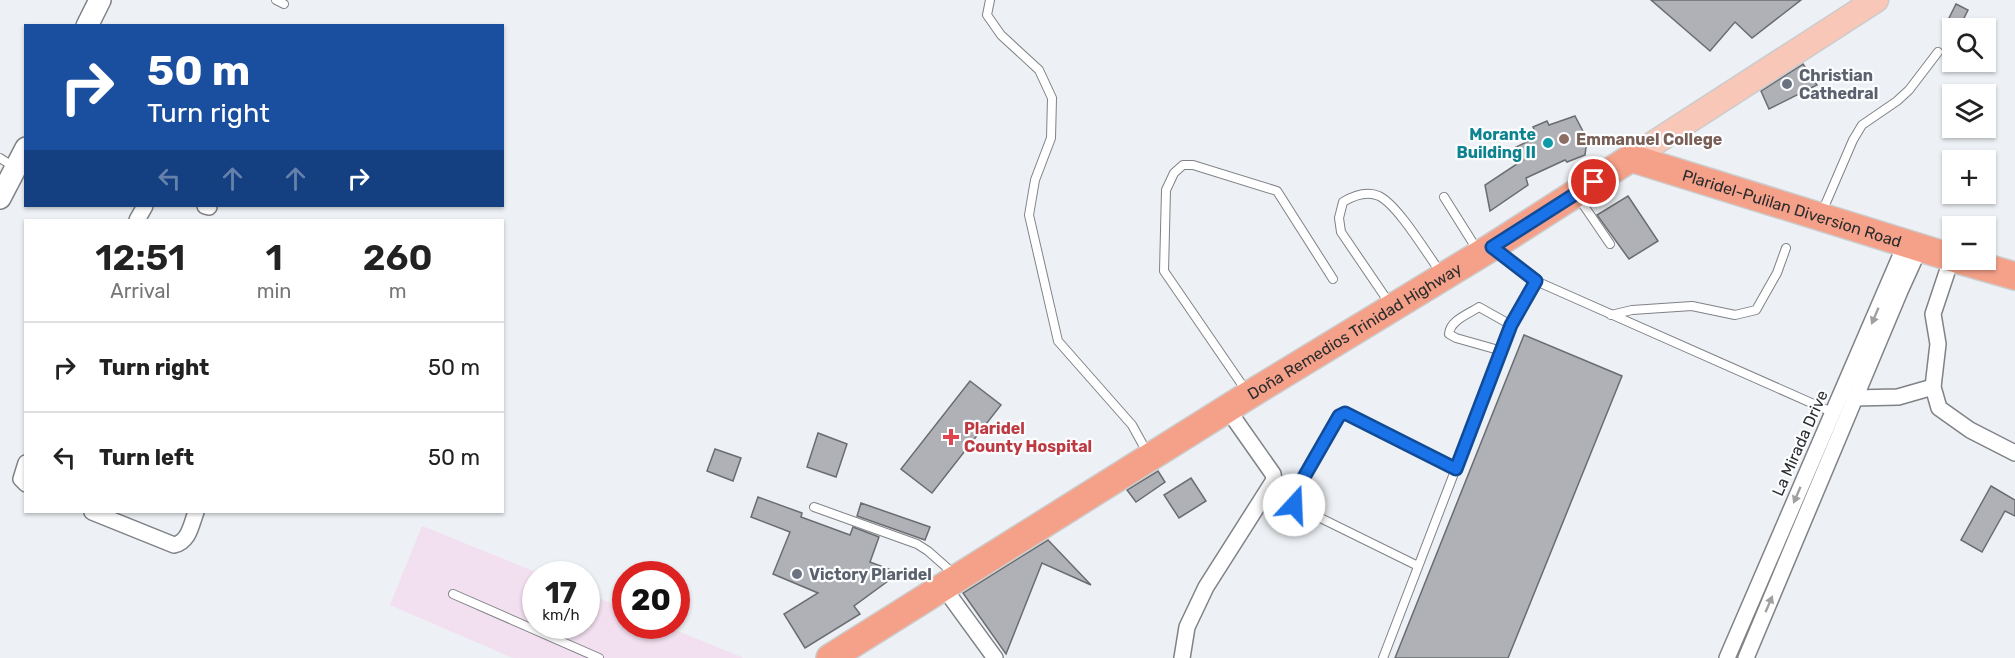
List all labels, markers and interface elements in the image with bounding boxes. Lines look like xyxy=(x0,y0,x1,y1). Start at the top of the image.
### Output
map controls xyxy=(1942,18,1996,270)
button: search xyxy=(1942,18,1996,72)
text: 50 m xyxy=(147,46,250,96)
icon: right xyxy=(48,48,126,126)
place label: Christian Cathedral xyxy=(1799,66,1878,103)
marker: Christian Cathedral xyxy=(1780,77,1794,91)
button: layers xyxy=(1942,84,1996,138)
text: Turn right xyxy=(147,97,270,129)
place label: Morante Building II xyxy=(1456,125,1536,162)
place label: Emmanuel College xyxy=(1576,130,1722,149)
marker: Emmanuel College xyxy=(1557,132,1571,146)
marker: Morante Building II xyxy=(1541,136,1555,150)
button: + xyxy=(1942,150,1996,204)
pin xyxy=(1568,156,1619,207)
icon: left xyxy=(153,162,186,195)
icon: ahead xyxy=(216,162,249,195)
icon: ahead xyxy=(279,162,312,195)
icon: right xyxy=(342,162,375,195)
icon: arrive xyxy=(1577,165,1610,198)
street label: Plaridel-Pulilan Diversion Road xyxy=(1680,165,1904,251)
button: − xyxy=(1942,216,1996,270)
text: 12:51 xyxy=(95,236,185,279)
text: 1 xyxy=(265,236,283,279)
text: 260 xyxy=(363,236,433,279)
street label: Doña Remedios Trinidad Highway xyxy=(1244,258,1465,403)
text: Arrival xyxy=(110,279,170,303)
text: min xyxy=(257,279,291,303)
text: m xyxy=(389,279,407,303)
one-way arrow xyxy=(1870,307,1879,325)
icon: right xyxy=(48,351,81,384)
text: Turn right xyxy=(99,354,209,381)
text: 50 m xyxy=(428,354,480,381)
street label: La Mirada Drive xyxy=(1768,387,1832,499)
place label: Plaridel County Hospital xyxy=(964,419,1092,456)
marker: Plaridel County Hospital xyxy=(942,428,960,446)
icon: left xyxy=(48,441,81,474)
text: Turn left xyxy=(99,444,194,471)
text: 50 m xyxy=(428,444,480,471)
position arrow xyxy=(1262,473,1326,537)
one-way arrow xyxy=(1792,486,1802,504)
speed limit sign: 20 xyxy=(612,561,690,639)
place label: Victory Plaridel xyxy=(809,565,932,584)
marker: Victory Plaridel xyxy=(790,567,804,581)
text: 17 xyxy=(545,575,577,611)
one-way arrow xyxy=(1765,595,1774,613)
text: km/h xyxy=(542,606,580,624)

